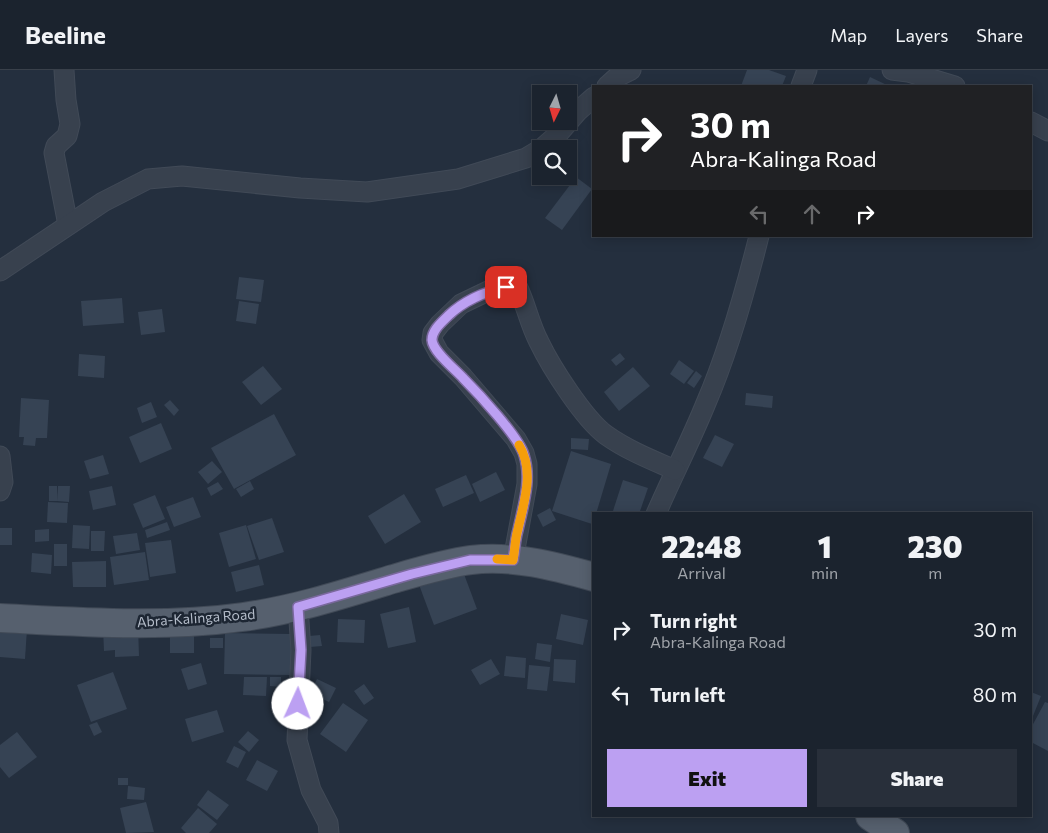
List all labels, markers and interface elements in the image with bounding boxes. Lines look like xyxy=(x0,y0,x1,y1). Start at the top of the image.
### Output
text: Beeline xyxy=(25,20,106,49)
text: Map xyxy=(830,24,867,46)
text: Layers xyxy=(895,24,948,46)
text: Share xyxy=(976,24,1023,46)
north arrow xyxy=(532,85,578,130)
map controls xyxy=(532,85,577,185)
text: 30 m xyxy=(690,102,771,145)
icon: right xyxy=(607,105,672,170)
button: search xyxy=(532,140,577,185)
text: Abra-Kalinga Road xyxy=(690,145,877,172)
icon: left xyxy=(745,200,773,228)
icon: ahead xyxy=(798,200,826,228)
icon: right xyxy=(851,200,879,228)
pin xyxy=(485,266,527,308)
icon: arrive xyxy=(492,273,520,301)
text: 22:48 xyxy=(661,527,742,564)
text: 1 xyxy=(818,527,832,564)
text: 230 xyxy=(908,527,963,564)
text: Arrival xyxy=(677,563,726,582)
text: min xyxy=(811,563,838,582)
text: m xyxy=(928,563,942,582)
street label: Abra-Kalinga Road xyxy=(136,605,256,630)
text: Turn right xyxy=(650,609,737,632)
icon: right xyxy=(607,616,635,644)
text: 30 m xyxy=(974,618,1017,641)
text: Abra-Kalinga Road xyxy=(650,632,786,651)
position arrow xyxy=(271,677,323,729)
icon: left xyxy=(607,681,635,709)
text: Turn left xyxy=(650,683,725,706)
text: 80 m xyxy=(973,683,1017,706)
button: Exit xyxy=(607,749,807,807)
button: Share xyxy=(817,749,1017,807)

